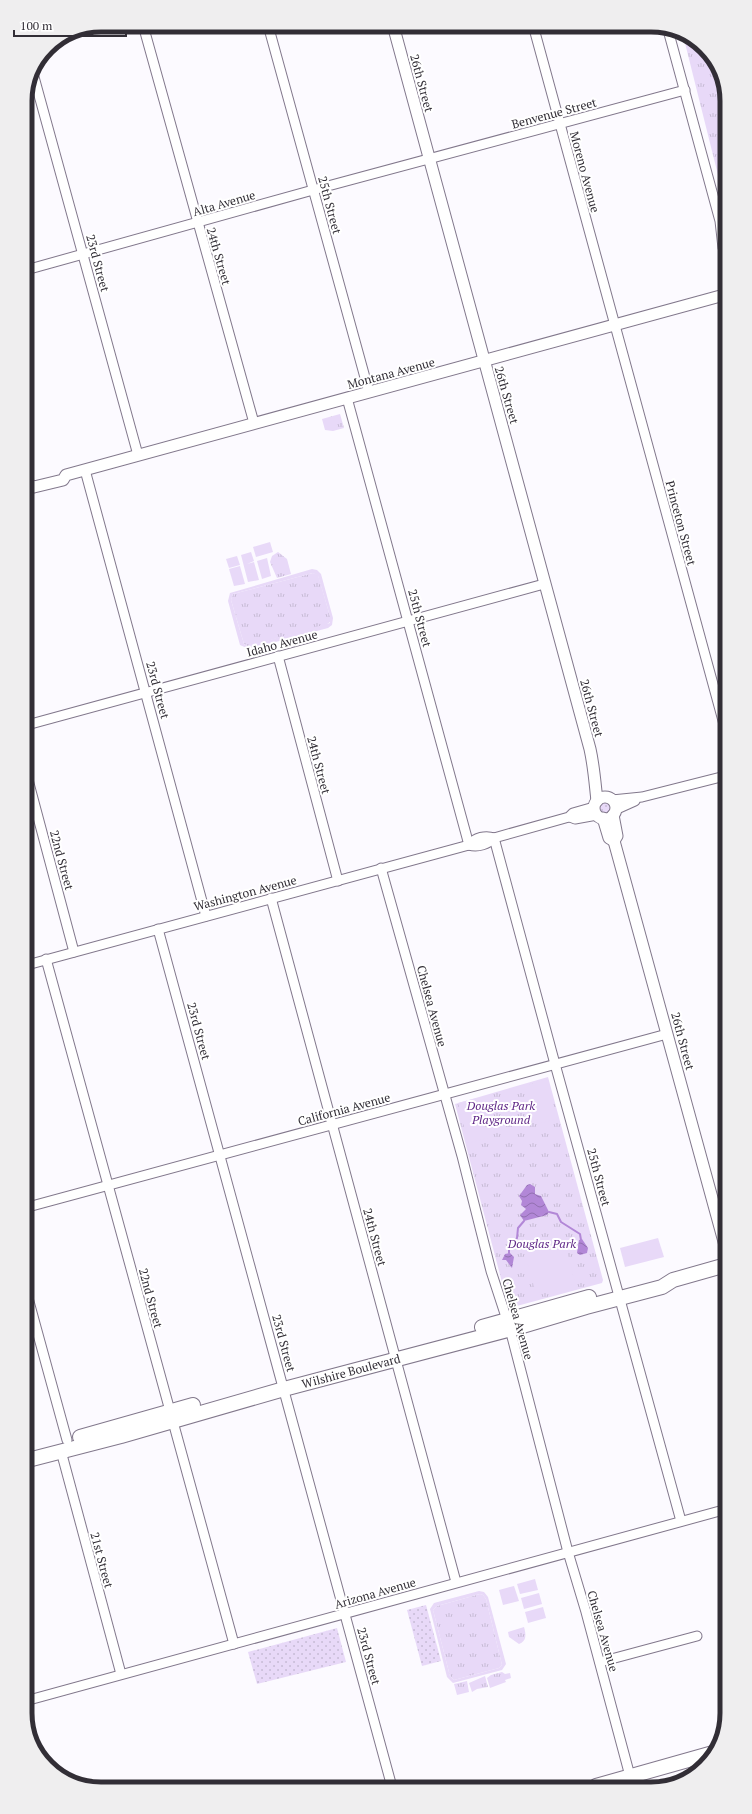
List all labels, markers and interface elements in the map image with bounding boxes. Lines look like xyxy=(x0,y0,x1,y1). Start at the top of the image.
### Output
scale bar xyxy=(14,12,126,38)
text: 100 m xyxy=(20,18,53,33)
street label: 26th Street xyxy=(407,52,437,114)
street label: Benvenue Street xyxy=(510,94,599,132)
street label: Moreno Avenue xyxy=(567,130,603,214)
street label: 25th Street xyxy=(315,174,345,236)
street label: Alta Avenue xyxy=(191,187,257,219)
street label: 24th Street xyxy=(204,225,235,287)
street label: 23rd Street xyxy=(83,233,113,294)
street label: Montana Avenue xyxy=(346,354,436,392)
street label: 26th Street xyxy=(492,364,523,426)
street label: Princeton Street xyxy=(662,479,700,568)
street label: 25th Street xyxy=(405,587,435,649)
street label: Idaho Avenue xyxy=(245,626,319,660)
street label: 23rd Street xyxy=(143,660,173,721)
street label: 26th Street xyxy=(577,677,607,739)
street label: 24th Street xyxy=(304,734,334,796)
street label: 22nd Street xyxy=(47,828,77,892)
street label: Washington Avenue xyxy=(192,872,298,914)
street label: Chelsea Avenue xyxy=(414,964,450,1048)
street label: 23rd Street xyxy=(184,1001,214,1062)
street label: 26th Street xyxy=(668,1010,698,1072)
street label: California Avenue xyxy=(296,1089,392,1129)
park label: Douglas Park Playground xyxy=(466,1098,535,1127)
street label: 25th Street xyxy=(584,1146,614,1208)
street label: 24th Street xyxy=(360,1206,390,1268)
park label: Douglas Park xyxy=(507,1236,576,1251)
street label: 22nd Street xyxy=(136,1266,166,1330)
street label: Chelsea Avenue xyxy=(499,1277,537,1361)
street label: 23rd Street xyxy=(269,1313,299,1374)
street label: Wilshire Boulevard xyxy=(300,1351,402,1391)
street label: 21st Street xyxy=(87,1530,117,1590)
street label: Arizona Avenue xyxy=(333,1574,417,1612)
street label: Chelsea Avenue xyxy=(584,1589,622,1673)
street label: 23rd Street xyxy=(354,1626,384,1687)

